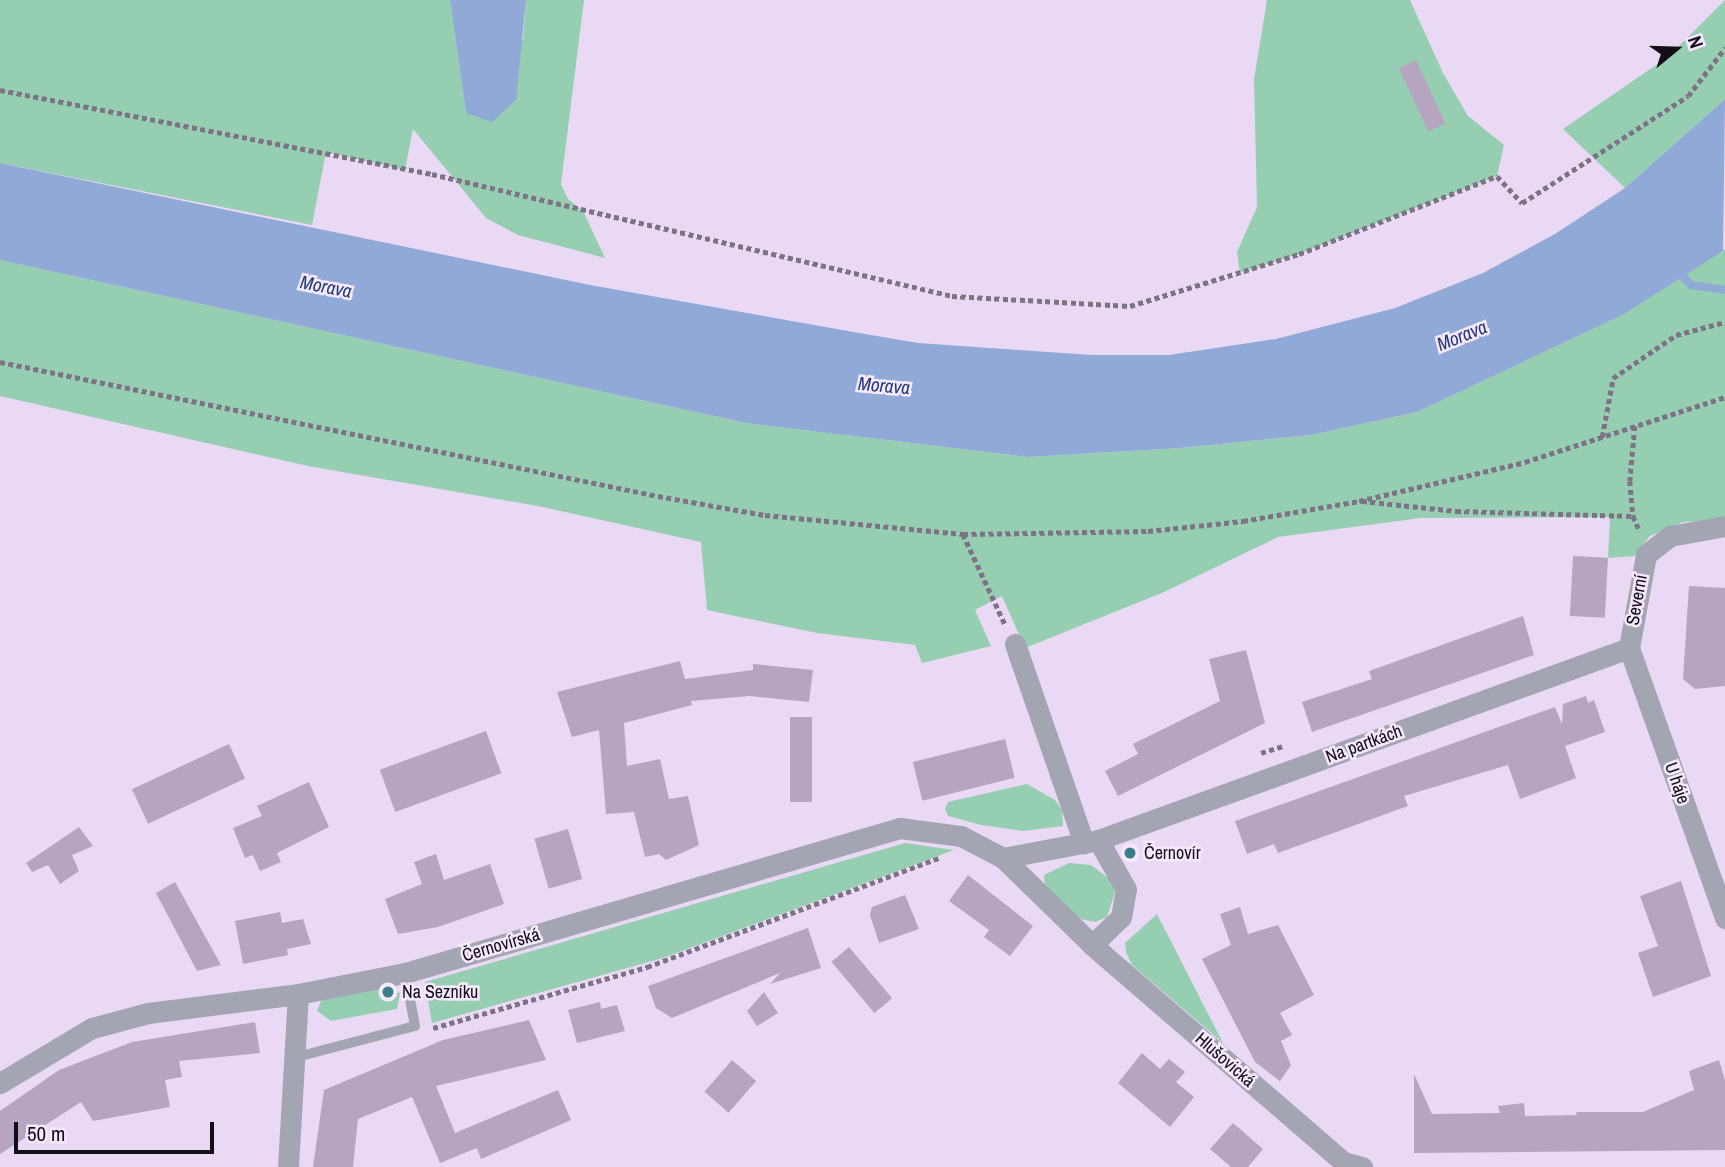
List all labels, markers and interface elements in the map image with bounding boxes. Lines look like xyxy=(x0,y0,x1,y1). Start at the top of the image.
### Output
north arrow xyxy=(1641,14,1711,84)
text: N xyxy=(1682,33,1710,52)
water label: Morava xyxy=(298,271,354,303)
water label: Morava xyxy=(1434,316,1490,356)
water label: Morava xyxy=(857,372,911,400)
street label: Severní xyxy=(1622,573,1652,627)
street label: Na partkách xyxy=(1323,720,1405,768)
street label: U háje xyxy=(1660,759,1694,807)
place label: Černovír xyxy=(1144,842,1201,864)
marker: Černovír xyxy=(1122,845,1138,861)
street label: Černovírská xyxy=(460,924,542,966)
place label: Na Sezníku xyxy=(402,981,478,1003)
marker: Na Sezníku xyxy=(380,984,396,1000)
street label: Hlušovická xyxy=(1191,1028,1259,1092)
scale bar xyxy=(18,1108,217,1152)
text: 50 m xyxy=(27,1119,65,1148)

